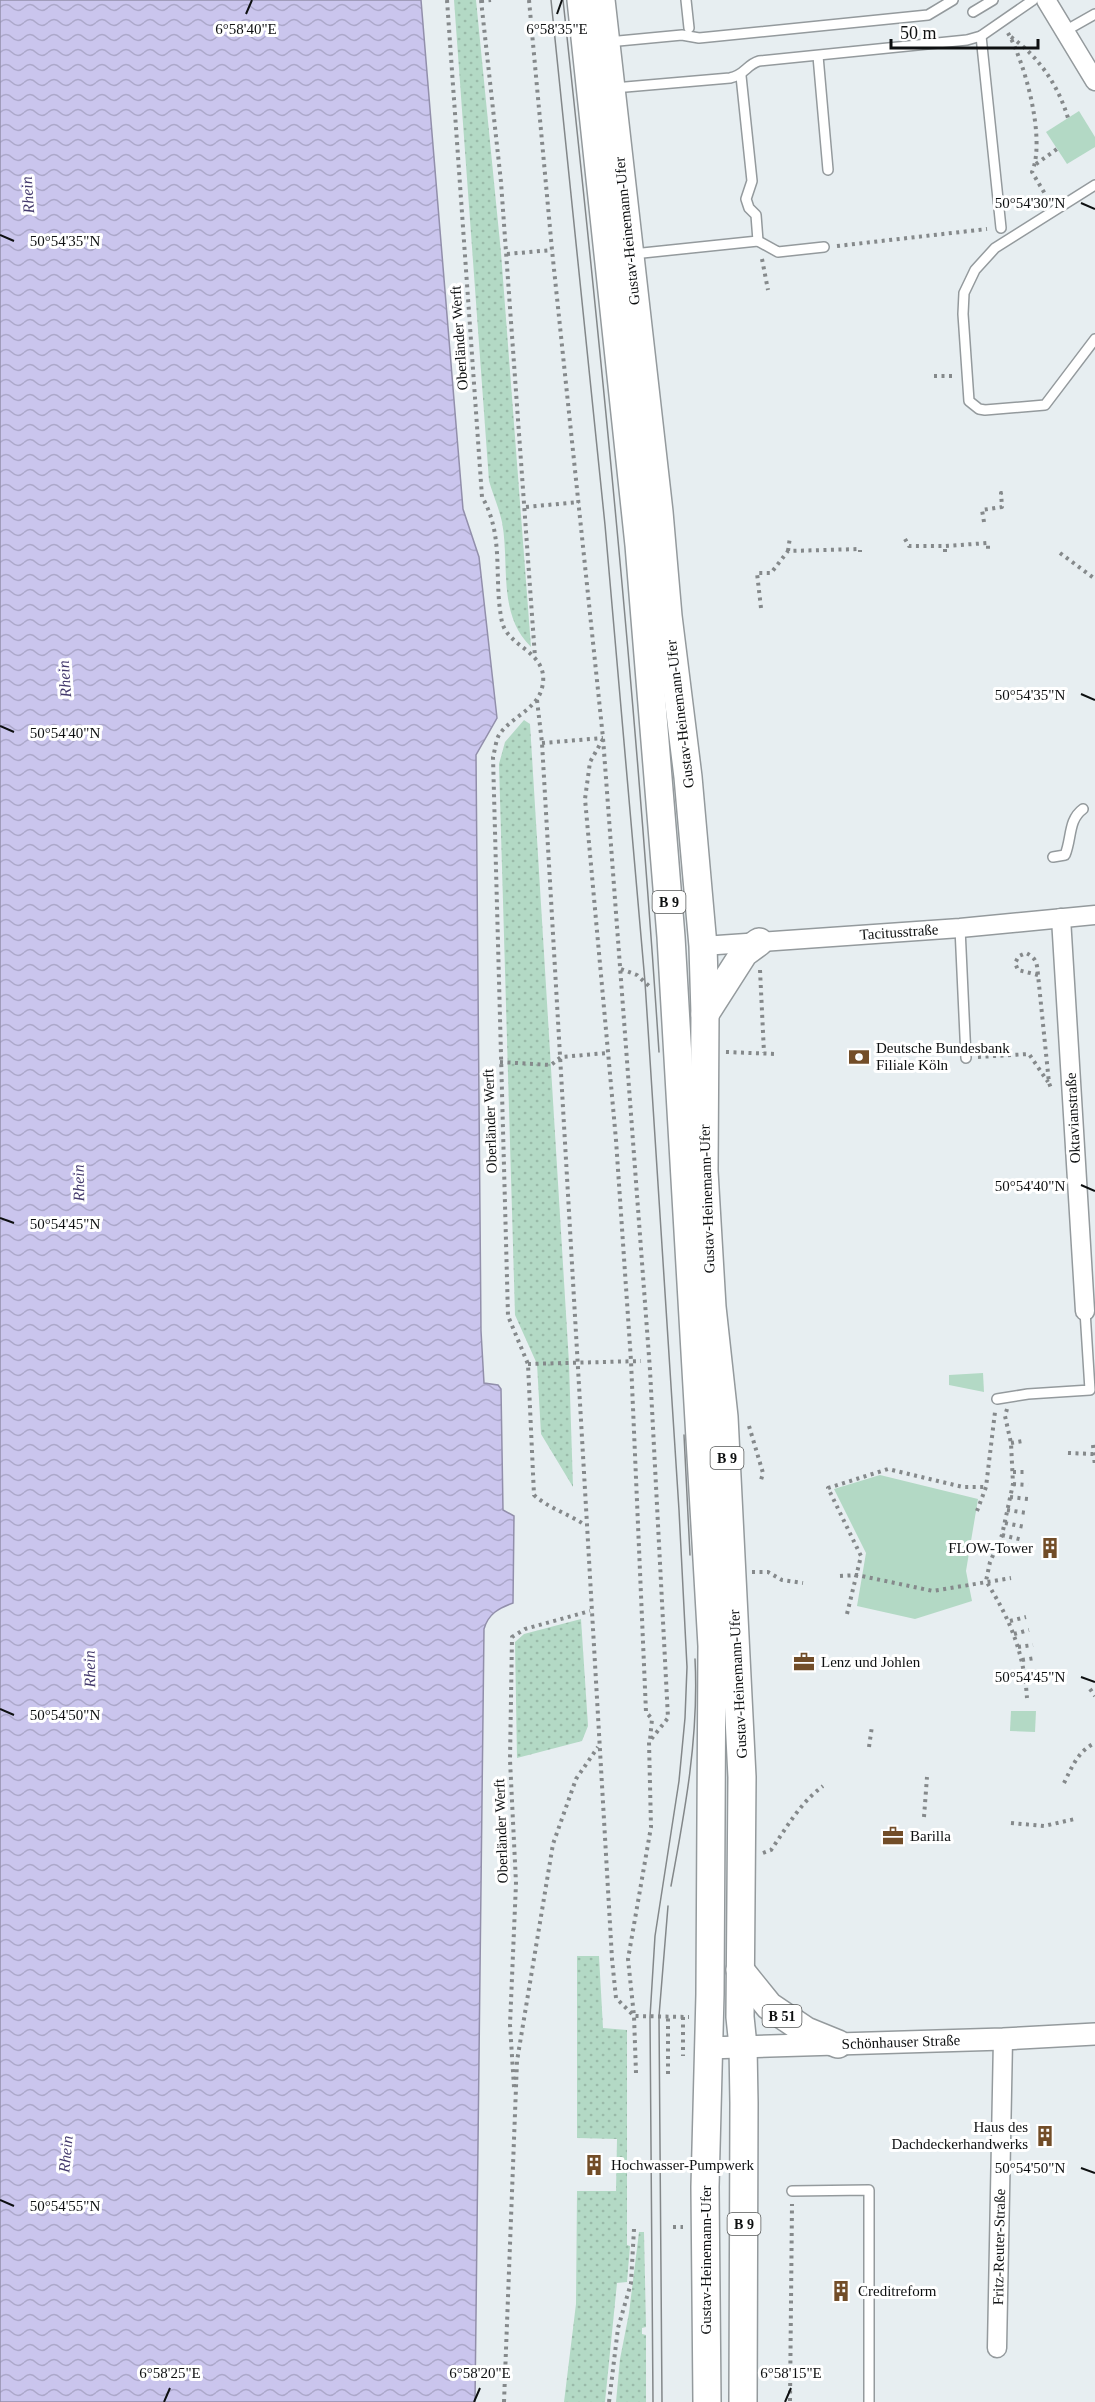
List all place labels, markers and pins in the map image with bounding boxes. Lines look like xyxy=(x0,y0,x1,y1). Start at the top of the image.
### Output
place label: Deutsche Bundesbank Filiale Köln xyxy=(876,1040,1010,1073)
bank icon: Deutsche Bundesbank Filiale Köln xyxy=(847,1045,871,1069)
building icon: FLOW-Tower xyxy=(1038,1536,1062,1560)
place label: FLOW-Tower xyxy=(948,1540,1033,1556)
office icon: Lenz und Johlen xyxy=(792,1650,816,1674)
place label: Lenz und Johlen xyxy=(821,1654,921,1670)
office icon: Barilla xyxy=(881,1824,905,1848)
place label: Barilla xyxy=(910,1828,951,1844)
place label: Haus des Dachdeckerhandwerks xyxy=(891,2119,1028,2152)
building icon: Haus des Dachdeckerhandwerks xyxy=(1033,2124,1057,2148)
building icon: Hochwasser-Pumpwerk xyxy=(582,2153,606,2177)
place label: Hochwasser-Pumpwerk xyxy=(611,2157,754,2173)
building icon: Creditreform xyxy=(829,2279,853,2303)
place label: Creditreform xyxy=(858,2283,937,2299)

